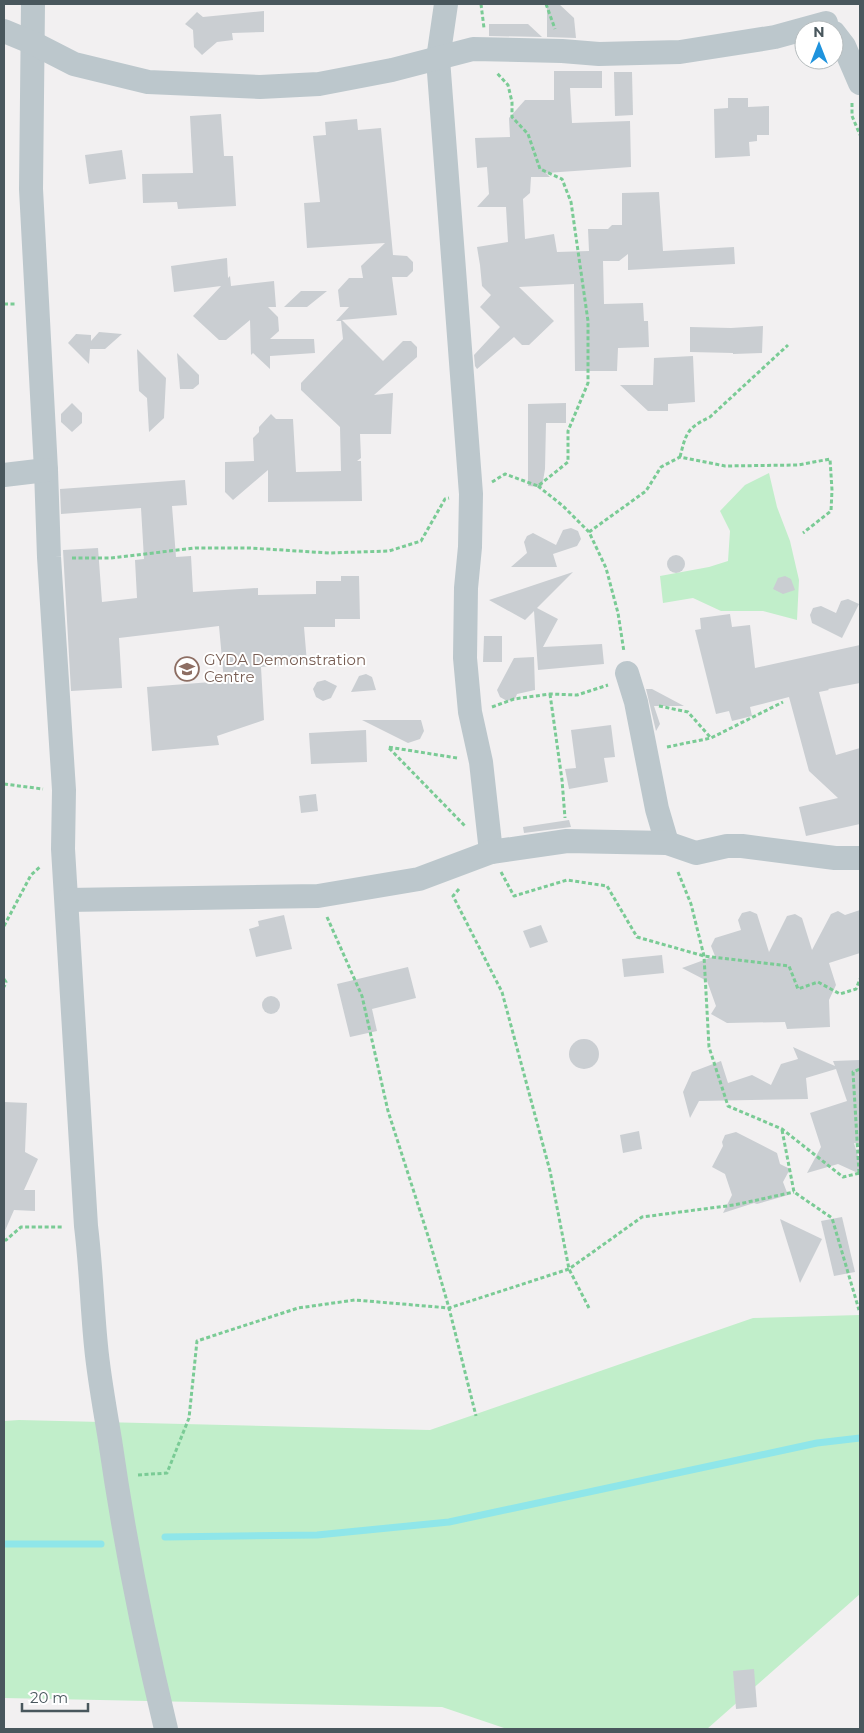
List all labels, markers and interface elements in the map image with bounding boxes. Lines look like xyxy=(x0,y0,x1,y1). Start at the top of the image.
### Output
north arrow xyxy=(794,20,844,70)
text: N xyxy=(813,23,825,41)
place label: GYDA Demonstration Centre xyxy=(204,650,366,686)
school or university icon: GYDA Demonstration Centre xyxy=(174,656,200,682)
scale bar xyxy=(22,1680,89,1712)
text: 20 m xyxy=(30,1688,68,1707)

